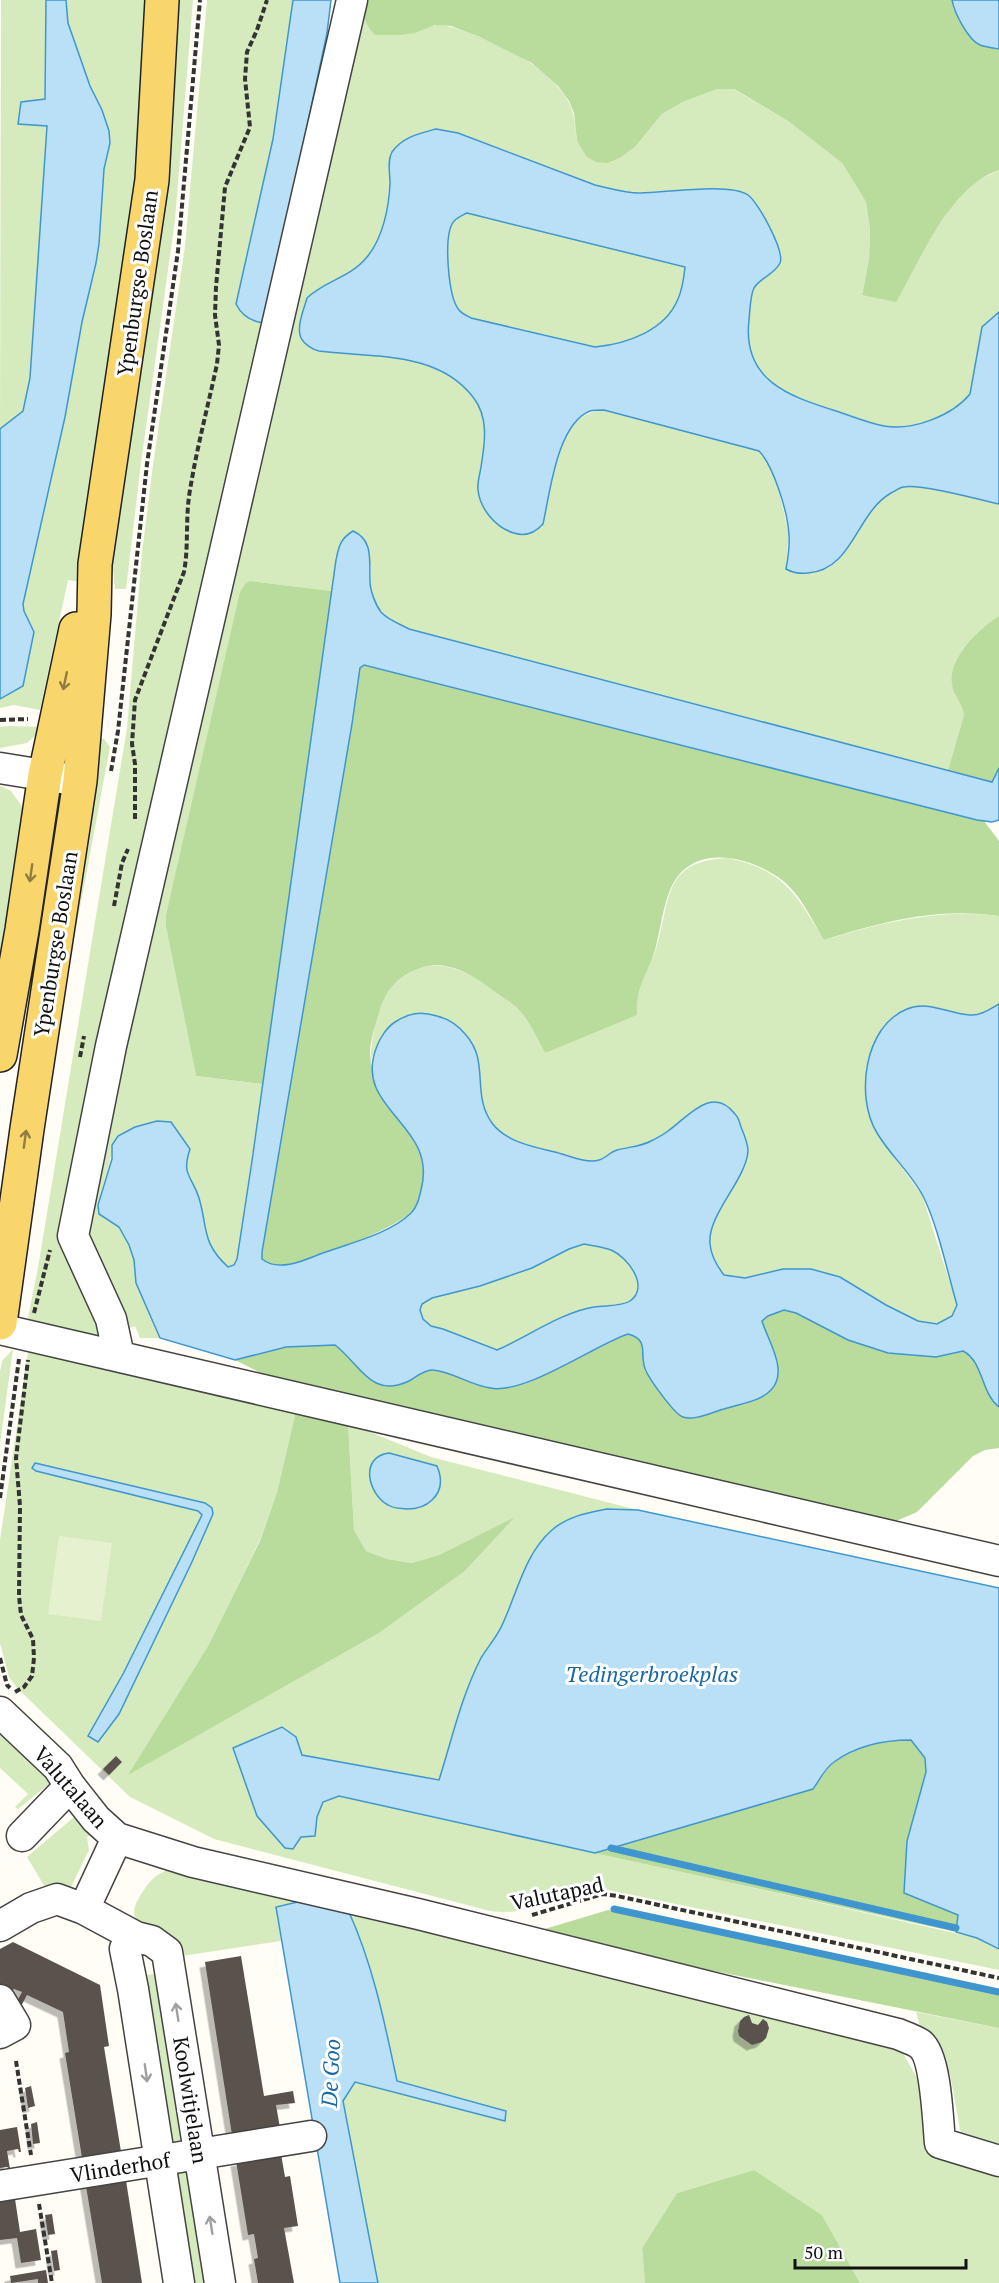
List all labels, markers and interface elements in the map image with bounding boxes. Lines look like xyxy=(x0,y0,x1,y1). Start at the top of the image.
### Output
street label: Ypenburgse Boslaan xyxy=(110,188,164,378)
one-way arrow xyxy=(58,672,70,691)
street label: Ypenburgse Boslaan xyxy=(26,849,84,1039)
one-way arrow xyxy=(25,863,36,883)
one-way arrow xyxy=(20,1130,31,1149)
water label: Tedingerbroekplas xyxy=(566,1659,738,1688)
street label: Valutalaan xyxy=(28,1740,115,1834)
street label: Valutapad xyxy=(508,1869,606,1916)
one-way arrow xyxy=(171,2003,182,2022)
street label: Koolwitjelaan xyxy=(167,2035,215,2166)
water label: De Goo xyxy=(314,2038,346,2109)
one-way arrow xyxy=(140,2063,151,2083)
street label: Vlinderhof xyxy=(68,2145,174,2189)
one-way arrow xyxy=(205,2216,216,2236)
scale bar xyxy=(795,2232,966,2270)
text: 50 m xyxy=(804,2240,844,2264)

